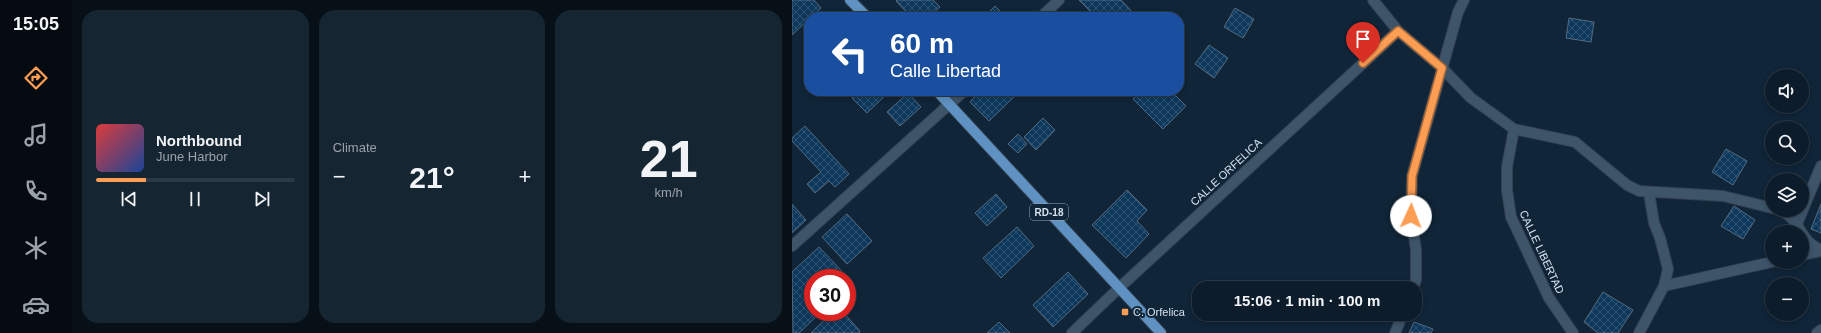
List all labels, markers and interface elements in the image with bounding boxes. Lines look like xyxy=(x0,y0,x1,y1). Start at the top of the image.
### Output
text: 15:05 xyxy=(13,14,59,34)
pin xyxy=(1346,22,1380,63)
icon: left xyxy=(824,28,876,80)
text: 60 m xyxy=(890,28,954,59)
icon: arrive xyxy=(1352,28,1374,50)
text: Calle Libertad xyxy=(890,61,1001,81)
icon: directions xyxy=(22,64,50,92)
map controls xyxy=(1765,69,1809,321)
button: sound xyxy=(1765,69,1809,113)
icon: music xyxy=(22,121,50,149)
button: search xyxy=(1765,121,1809,165)
text: 21 xyxy=(640,130,698,188)
text: Northbound xyxy=(156,132,242,149)
street label: CALLE ORFELICA xyxy=(1188,135,1265,208)
text: Climate xyxy=(333,140,377,155)
text: June Harbor xyxy=(156,149,228,164)
text: 21° xyxy=(409,161,455,194)
text: − xyxy=(333,164,346,189)
text: + xyxy=(518,164,531,189)
button: layers xyxy=(1765,173,1809,217)
icon: phone xyxy=(22,177,50,205)
text: km/h xyxy=(655,185,683,200)
icon: previous xyxy=(118,188,140,210)
icon: pause xyxy=(184,188,206,210)
icon: next xyxy=(251,188,273,210)
position arrow xyxy=(1390,195,1432,237)
road number: RD-18 xyxy=(1030,204,1068,220)
street label: CALLE LIBERTAD xyxy=(1517,208,1567,296)
button: + xyxy=(1765,225,1809,269)
icon: climate xyxy=(22,234,50,262)
speed limit sign: 30 xyxy=(804,269,856,321)
button: − xyxy=(1765,277,1809,321)
icon: car xyxy=(22,291,50,319)
text: 15:06 · 1 min · 100 m xyxy=(1234,292,1380,309)
place label: C. Orfelica xyxy=(1133,306,1186,318)
marker: C. Orfelica xyxy=(1120,307,1130,317)

